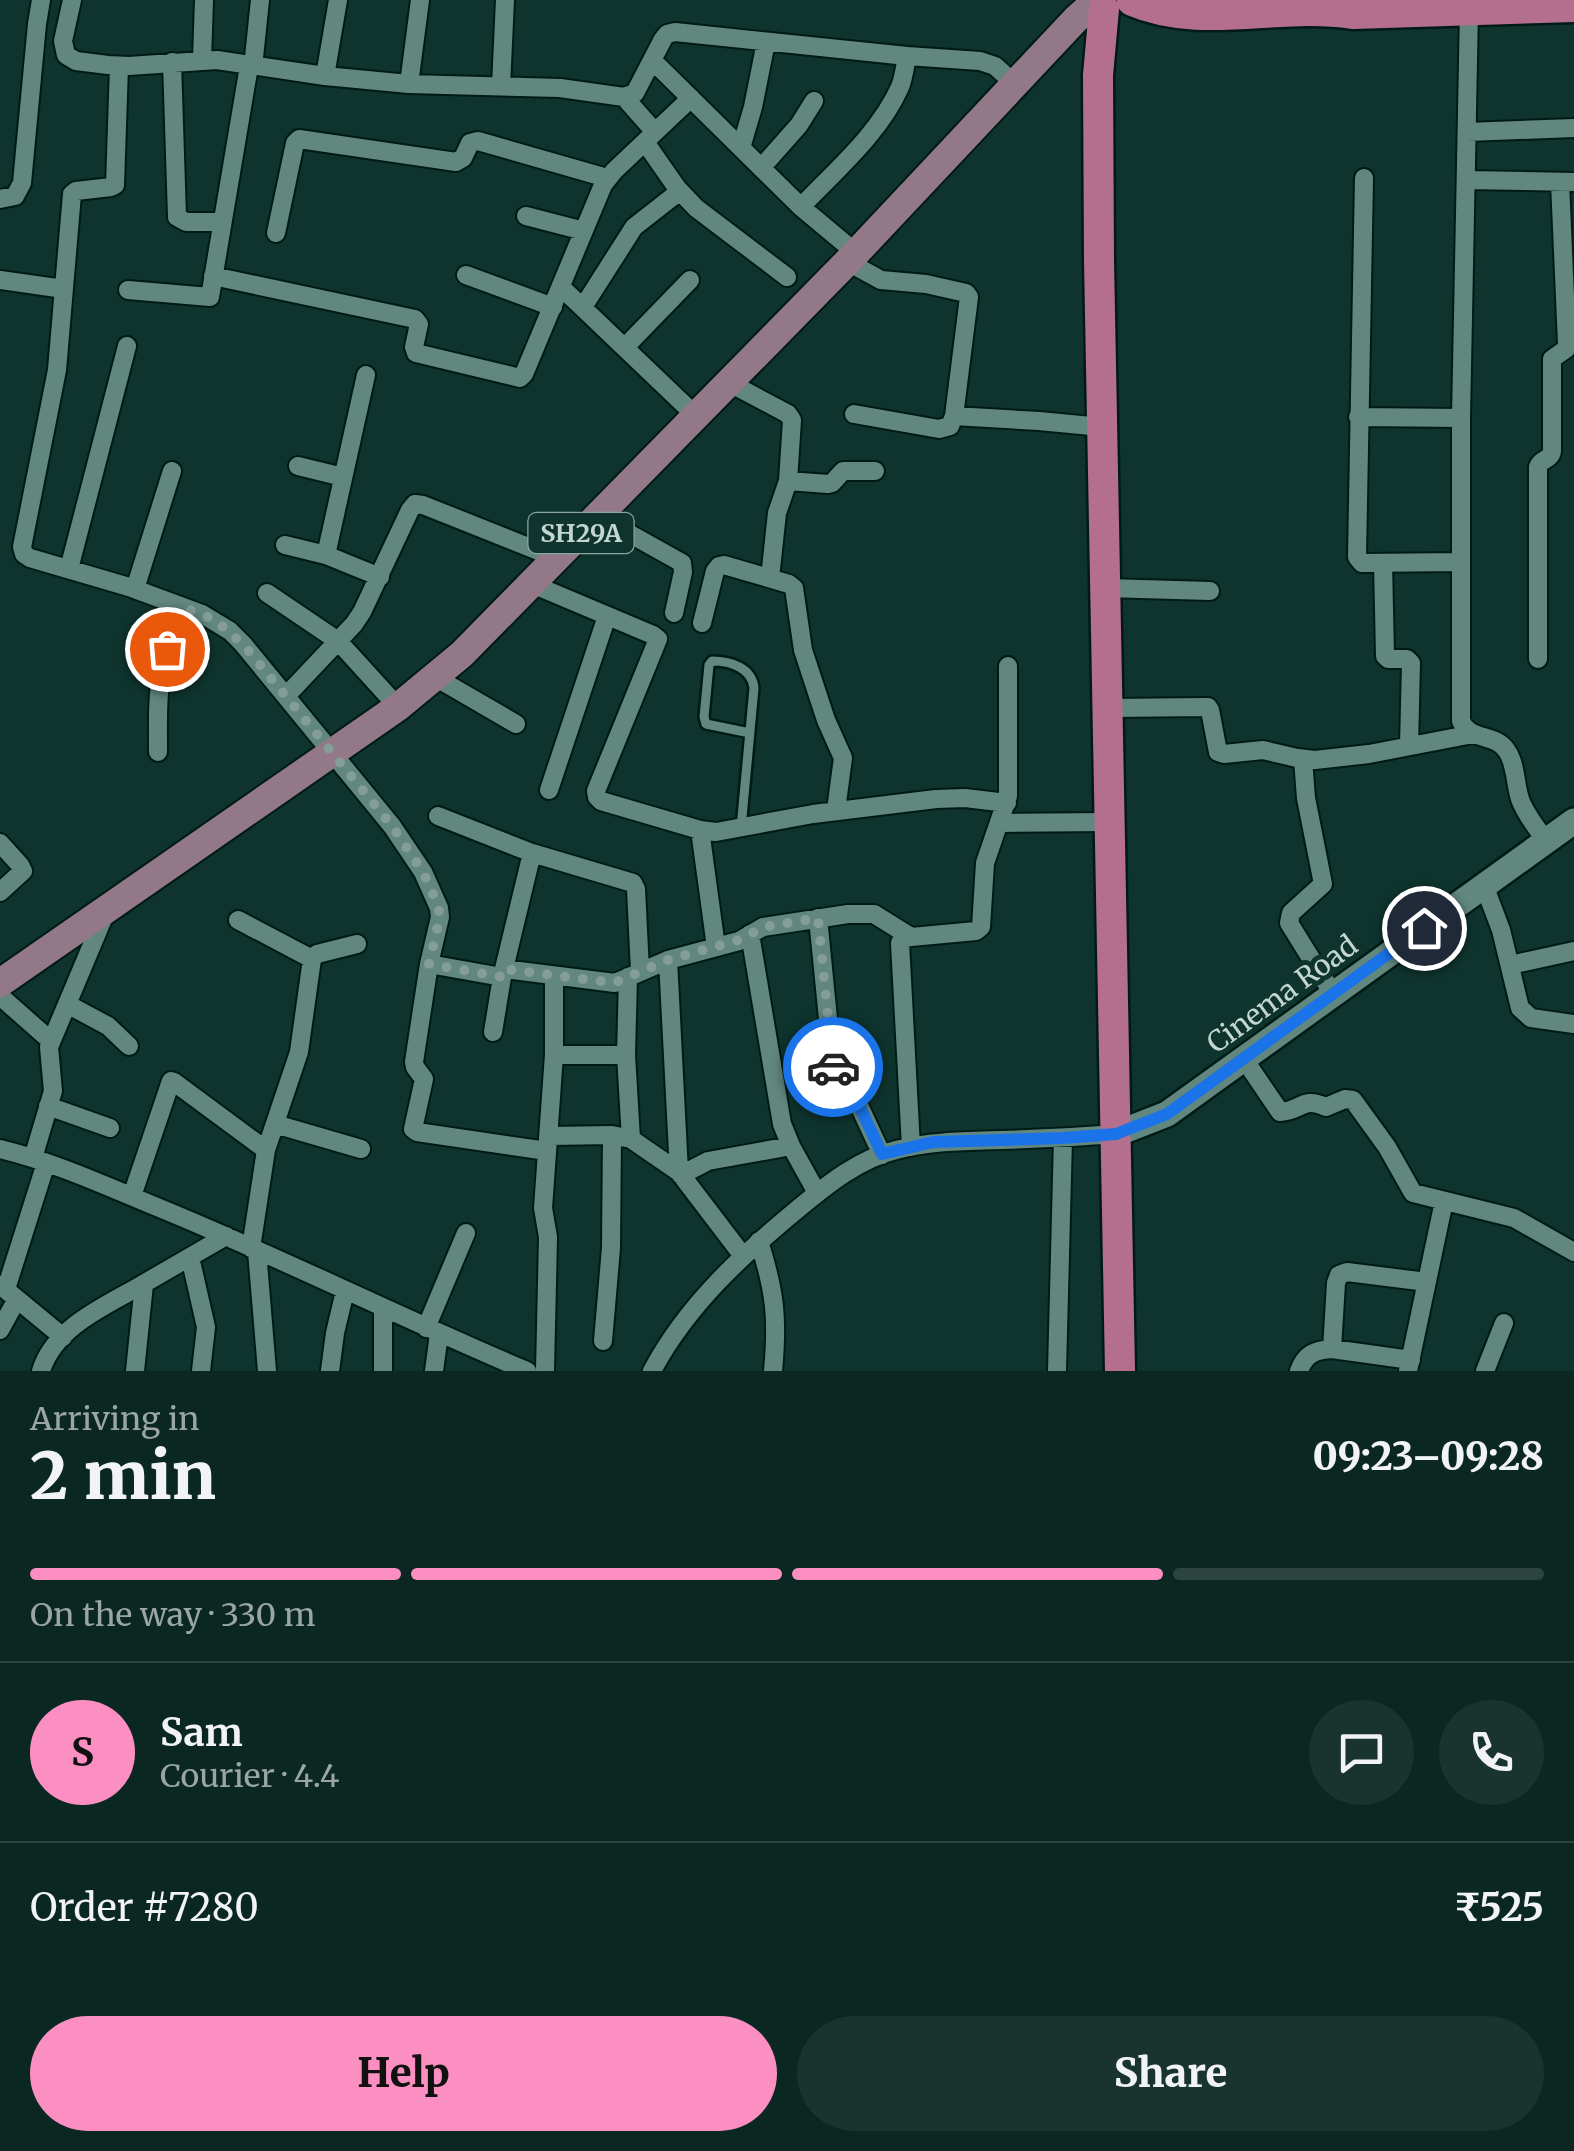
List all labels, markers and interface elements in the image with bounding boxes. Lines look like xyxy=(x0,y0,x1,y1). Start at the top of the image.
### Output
road number: SH29A xyxy=(528,513,634,553)
pin xyxy=(125,607,210,692)
icon: bag xyxy=(140,622,195,677)
pin xyxy=(1382,886,1467,971)
icon: home xyxy=(1397,901,1452,956)
street label: Cinema Road xyxy=(1200,927,1365,1061)
courier xyxy=(783,1017,883,1117)
icon: car xyxy=(806,1040,861,1095)
text: Arriving in xyxy=(30,1399,199,1439)
text: 09:23–09:28 xyxy=(1312,1433,1544,1480)
text: 2 min xyxy=(30,1435,216,1517)
text: On the way · 330 m xyxy=(30,1595,316,1635)
button: chat xyxy=(1309,1700,1414,1805)
button: phone xyxy=(1439,1700,1544,1805)
text: Sam xyxy=(160,1709,243,1756)
text: S xyxy=(71,1729,94,1776)
text: Courier · 4.4 xyxy=(160,1756,340,1796)
text: Order #7280 xyxy=(30,1884,259,1931)
text: ₹525 xyxy=(1454,1884,1544,1931)
button: Help xyxy=(30,2016,777,2131)
button: Share xyxy=(797,2016,1544,2131)

